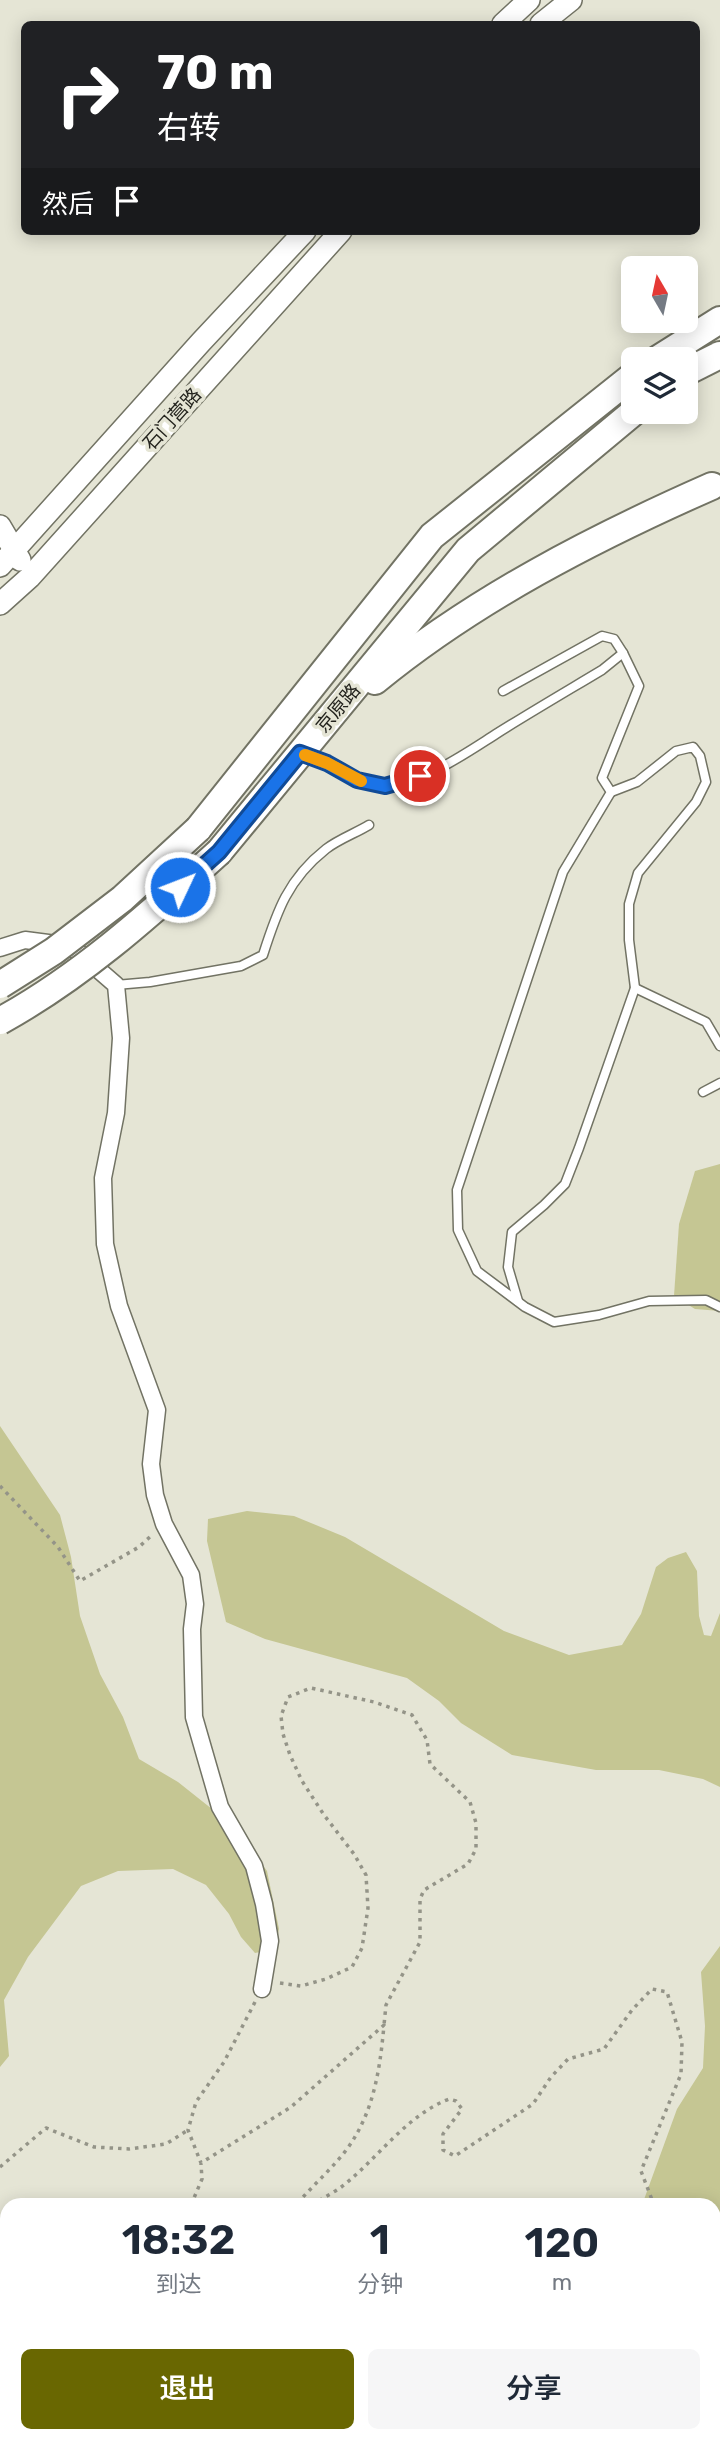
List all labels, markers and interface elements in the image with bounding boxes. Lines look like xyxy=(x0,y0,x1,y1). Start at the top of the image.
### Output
text: 70 m xyxy=(157,43,274,101)
icon: right xyxy=(42,49,133,140)
text: 右转 xyxy=(157,109,221,147)
icon: arrive xyxy=(108,182,146,220)
text: 然后 xyxy=(42,189,94,220)
north arrow xyxy=(621,256,698,332)
map controls xyxy=(621,256,698,424)
button: layers xyxy=(621,347,698,424)
street label: 石门营路 xyxy=(138,383,206,455)
street label: 京原路 xyxy=(311,679,365,737)
pin xyxy=(390,746,450,806)
icon: arrive xyxy=(401,757,439,795)
position arrow xyxy=(143,850,217,924)
text: 18:32 xyxy=(122,2215,235,2265)
text: 1 xyxy=(370,2215,390,2265)
text: 120 xyxy=(525,2218,599,2268)
text: m xyxy=(552,2268,572,2296)
text: 到达 xyxy=(155,2270,201,2298)
text: 分钟 xyxy=(357,2270,403,2298)
button: 退出 xyxy=(21,2349,354,2429)
button: 分享 xyxy=(368,2349,700,2429)

